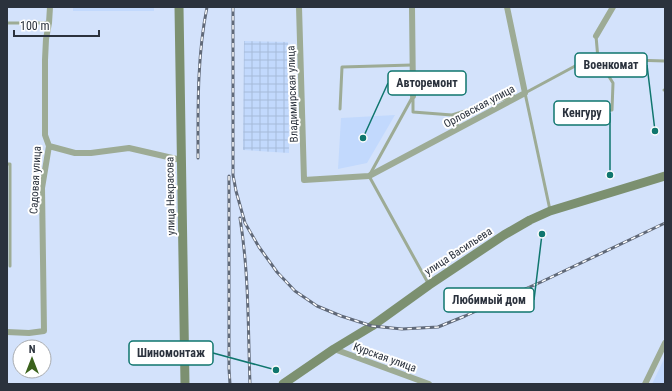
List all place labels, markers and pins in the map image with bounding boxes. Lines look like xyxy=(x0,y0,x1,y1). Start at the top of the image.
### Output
callout: Военкомат xyxy=(575,53,647,77)
callout: Авторемонт xyxy=(388,71,466,95)
callout: Кенгуру xyxy=(554,101,610,125)
callout: Любимый дом xyxy=(444,288,534,312)
callout: Шиномонтаж xyxy=(129,341,213,365)

